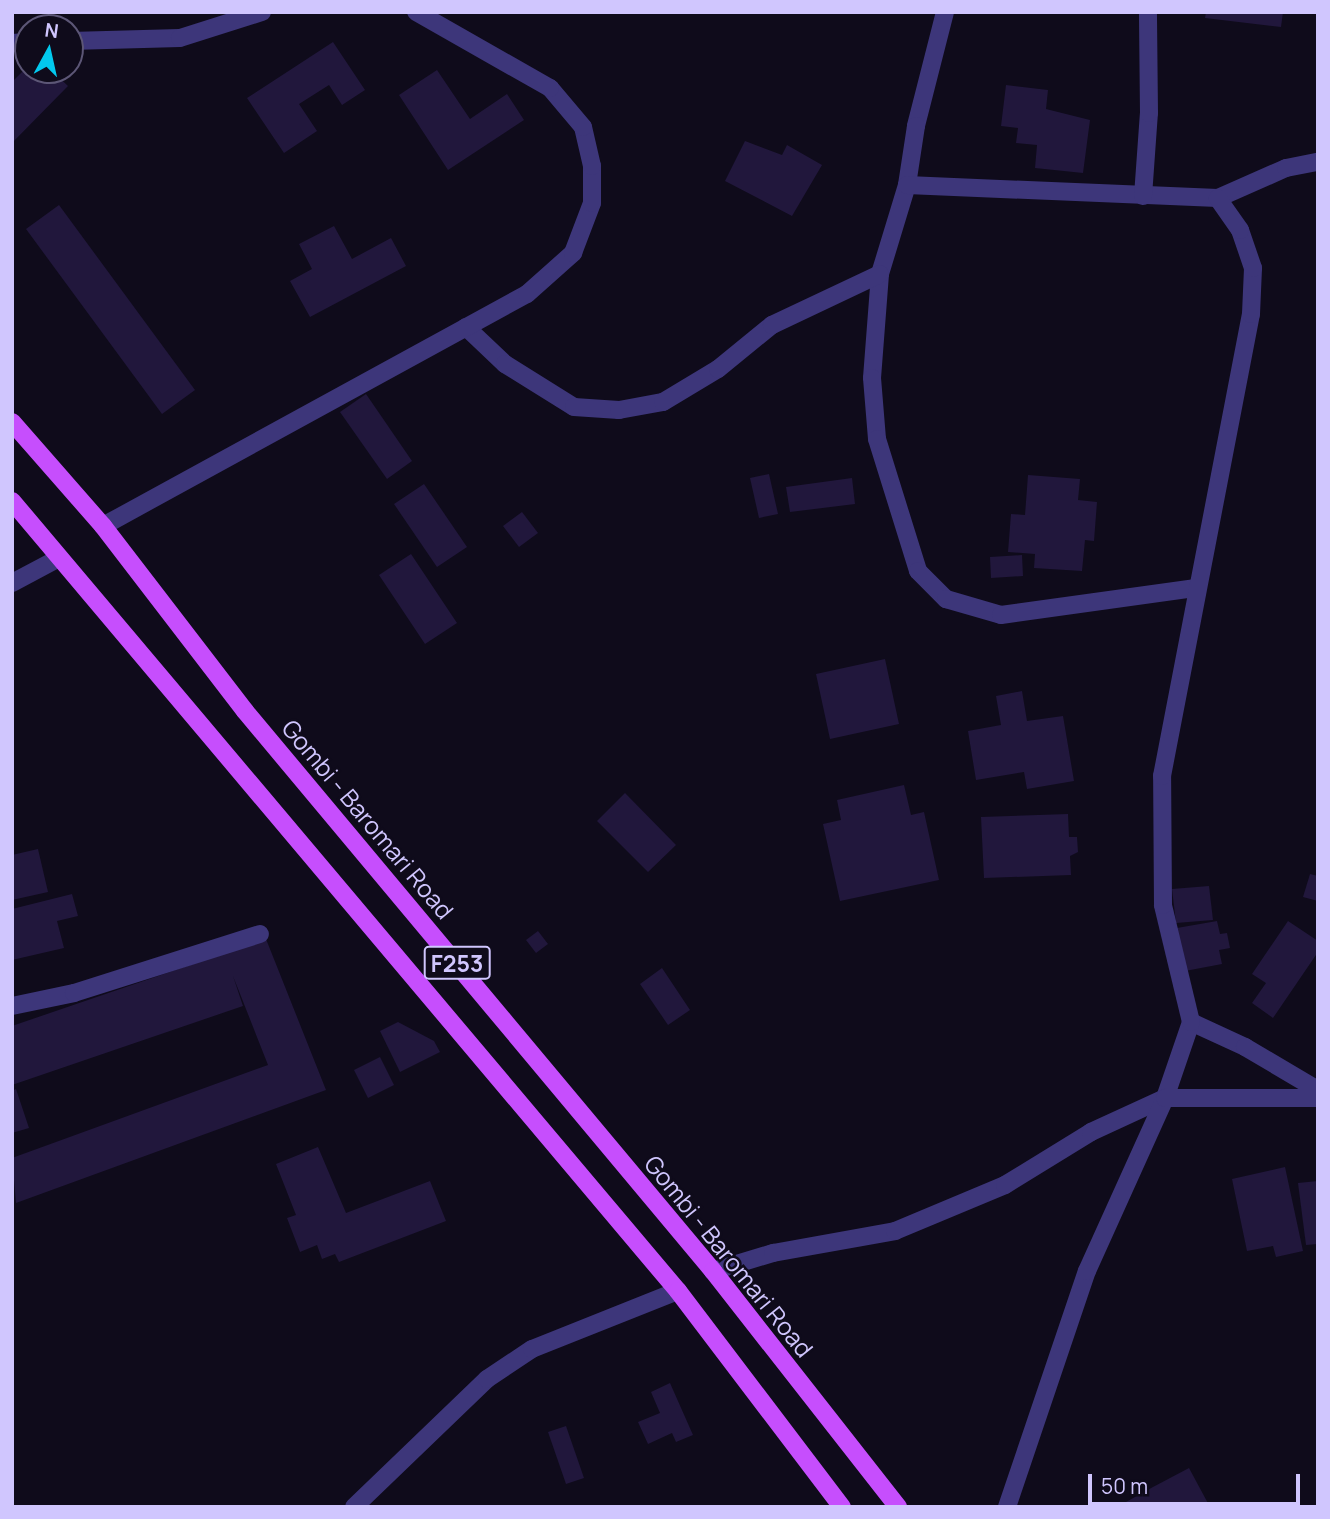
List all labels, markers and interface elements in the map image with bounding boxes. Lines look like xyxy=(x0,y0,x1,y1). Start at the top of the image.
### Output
north arrow xyxy=(14,14,84,84)
text: N xyxy=(43,16,60,44)
street label: Gombi - Baromari Road xyxy=(276,714,460,924)
road number: F253 xyxy=(422,944,492,982)
street label: Gombi - Baromari Road xyxy=(639,1149,819,1363)
scale bar xyxy=(1092,1460,1304,1504)
text: 50 m xyxy=(1101,1472,1148,1500)

